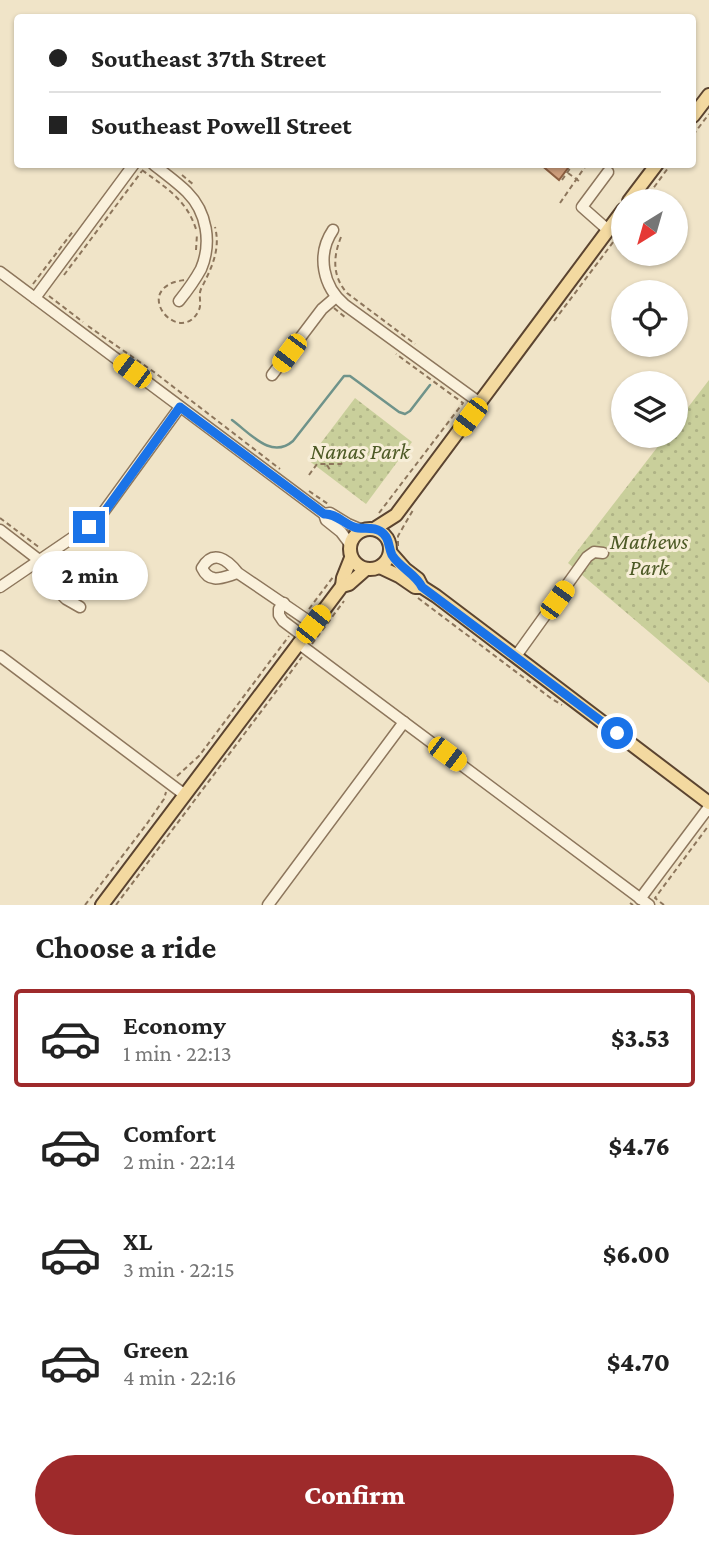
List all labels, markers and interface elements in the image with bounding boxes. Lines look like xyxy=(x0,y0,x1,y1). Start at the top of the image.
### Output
text: Southeast 37th Street xyxy=(91,44,326,73)
text: Southeast Powell Street xyxy=(91,111,352,140)
north arrow xyxy=(611,189,688,266)
map controls xyxy=(611,189,688,448)
button: locate xyxy=(611,280,688,357)
car xyxy=(268,330,311,376)
car xyxy=(109,350,156,392)
button: layers xyxy=(611,371,688,448)
car xyxy=(449,394,492,440)
park label: Nanas Park xyxy=(310,438,411,464)
route end xyxy=(73,511,105,543)
park label: Mathews Park xyxy=(609,528,689,580)
callout: 2 min xyxy=(31,552,147,600)
text: 2 min xyxy=(62,562,118,588)
car xyxy=(537,577,578,623)
car xyxy=(292,601,335,647)
route start xyxy=(601,717,633,749)
car xyxy=(424,733,471,775)
text: Choose a ride xyxy=(35,929,216,965)
icon: car xyxy=(39,1007,102,1070)
text: Economy xyxy=(123,1011,226,1040)
text: $3.53 xyxy=(611,1024,670,1053)
text: 1 min · 22:13 xyxy=(123,1040,232,1066)
icon: car xyxy=(39,1115,102,1178)
text: Comfort xyxy=(123,1119,216,1148)
text: $4.76 xyxy=(608,1132,670,1161)
text: 2 min · 22:14 xyxy=(123,1148,236,1174)
icon: car xyxy=(39,1223,102,1286)
text: XL xyxy=(123,1227,152,1256)
text: $6.00 xyxy=(603,1240,670,1269)
text: 3 min · 22:15 xyxy=(123,1256,235,1282)
icon: car xyxy=(39,1331,102,1394)
text: Green xyxy=(123,1335,189,1364)
text: $4.70 xyxy=(607,1348,670,1377)
text: 4 min · 22:16 xyxy=(123,1364,236,1390)
button: Confirm xyxy=(35,1455,674,1535)

